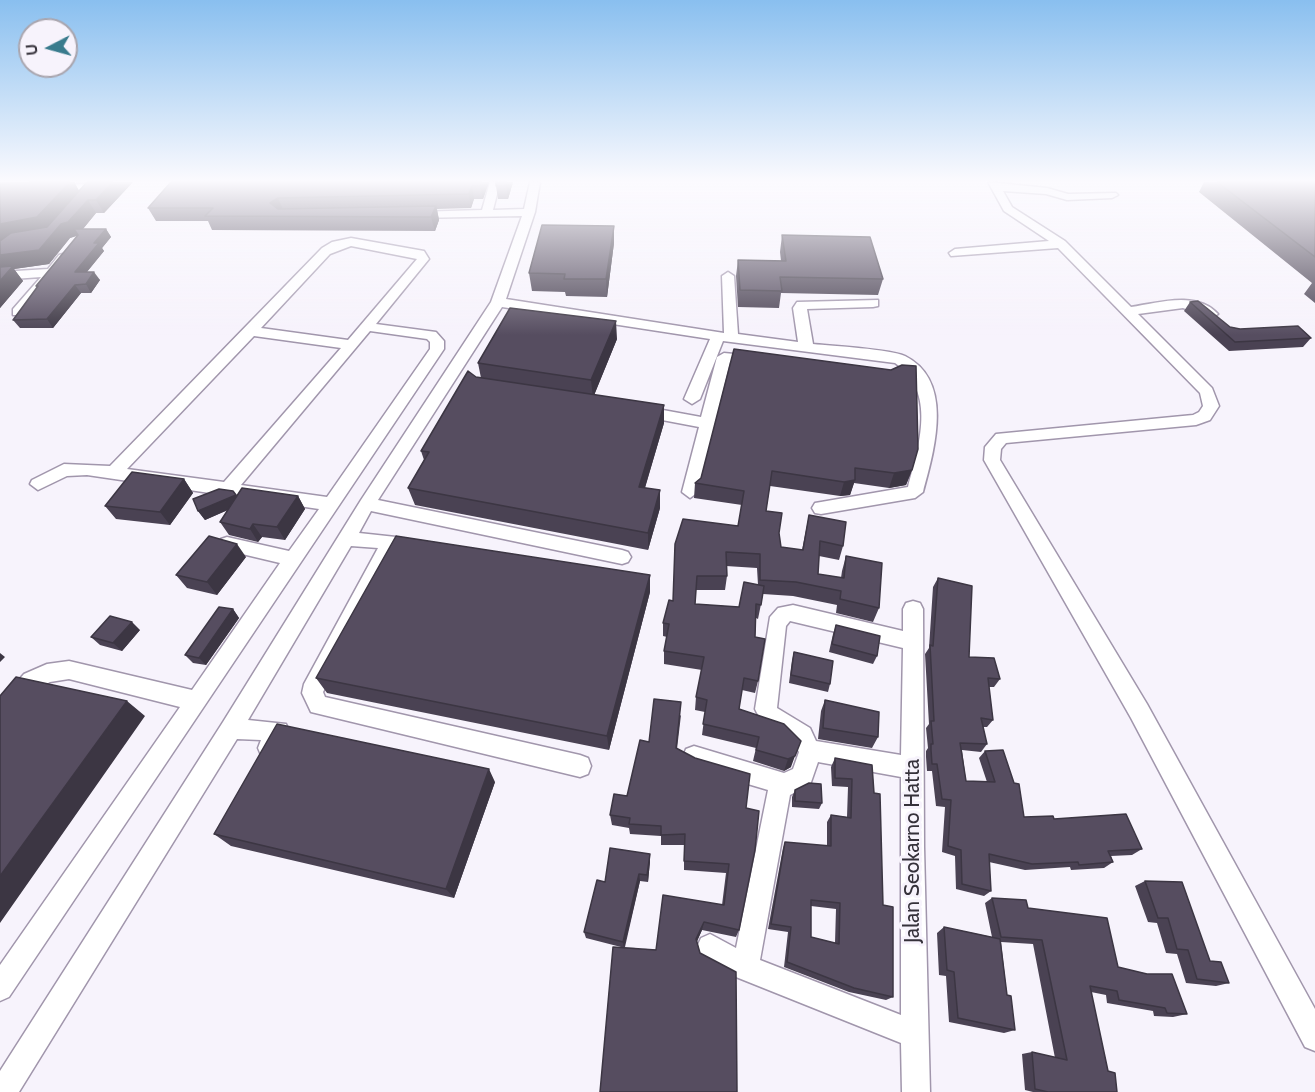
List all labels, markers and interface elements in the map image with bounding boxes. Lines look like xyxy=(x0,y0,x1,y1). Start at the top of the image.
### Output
north arrow xyxy=(18,18,78,78)
text: U xyxy=(22,43,42,56)
street label: Jalan Seokarno Hatta xyxy=(900,759,926,943)

